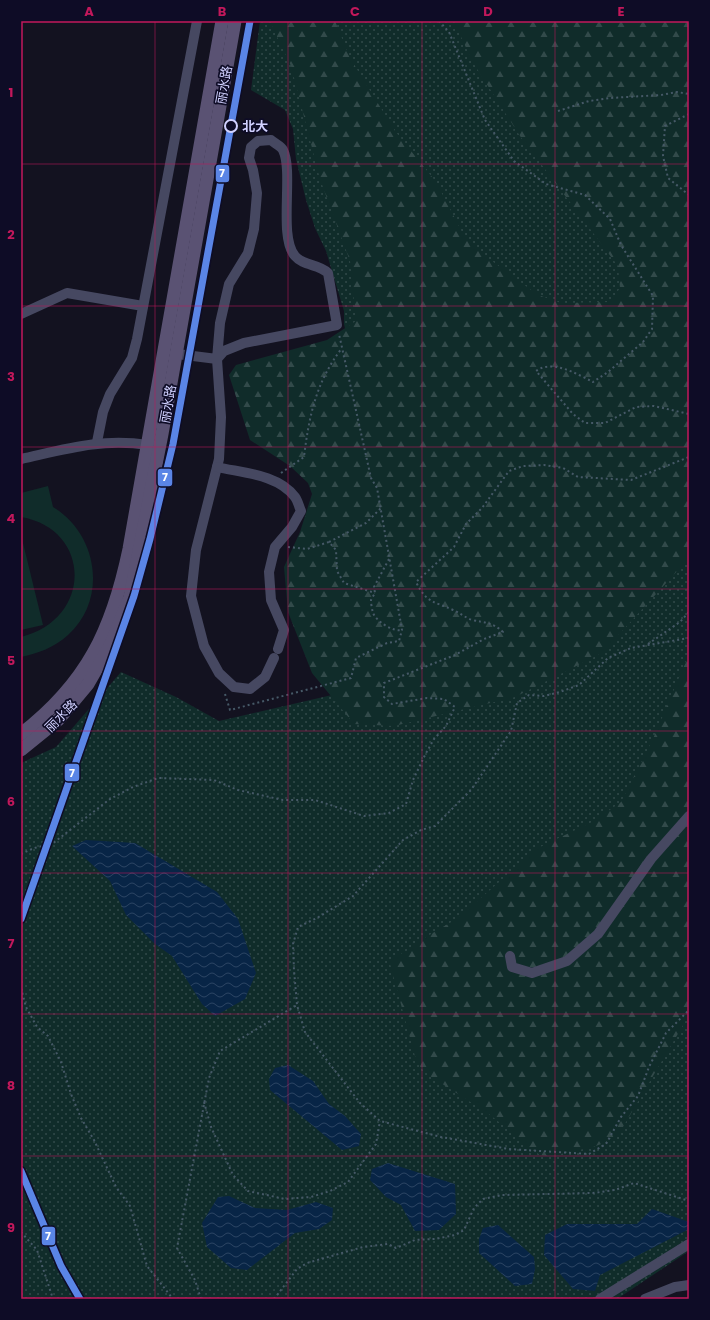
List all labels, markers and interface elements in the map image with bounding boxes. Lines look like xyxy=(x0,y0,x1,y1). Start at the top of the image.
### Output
text: A xyxy=(84,2,94,21)
text: B xyxy=(218,2,227,21)
text: C xyxy=(350,2,360,21)
text: D xyxy=(483,2,493,21)
text: E xyxy=(617,2,625,21)
street label: 丽水路 xyxy=(211,64,237,106)
text: 1 xyxy=(9,83,13,102)
place label: 北大 xyxy=(242,117,268,136)
marker: 北大 xyxy=(224,119,238,133)
line badge: 7 xyxy=(215,164,230,183)
text: 7 xyxy=(219,165,225,181)
text: 2 xyxy=(7,225,15,244)
text: 3 xyxy=(7,367,15,386)
street label: 丽水路 xyxy=(155,383,181,425)
line badge: 7 xyxy=(157,468,173,487)
text: 7 xyxy=(162,469,168,485)
text: 4 xyxy=(7,509,16,528)
text: 5 xyxy=(7,651,15,670)
street label: 丽水路 xyxy=(40,695,82,737)
line badge: 7 xyxy=(64,763,80,782)
text: 7 xyxy=(69,765,75,781)
text: 6 xyxy=(7,792,15,811)
text: 7 xyxy=(8,934,15,953)
text: 8 xyxy=(7,1076,15,1095)
text: 9 xyxy=(7,1218,15,1237)
line badge: 7 xyxy=(41,1226,56,1246)
text: 7 xyxy=(45,1228,51,1244)

